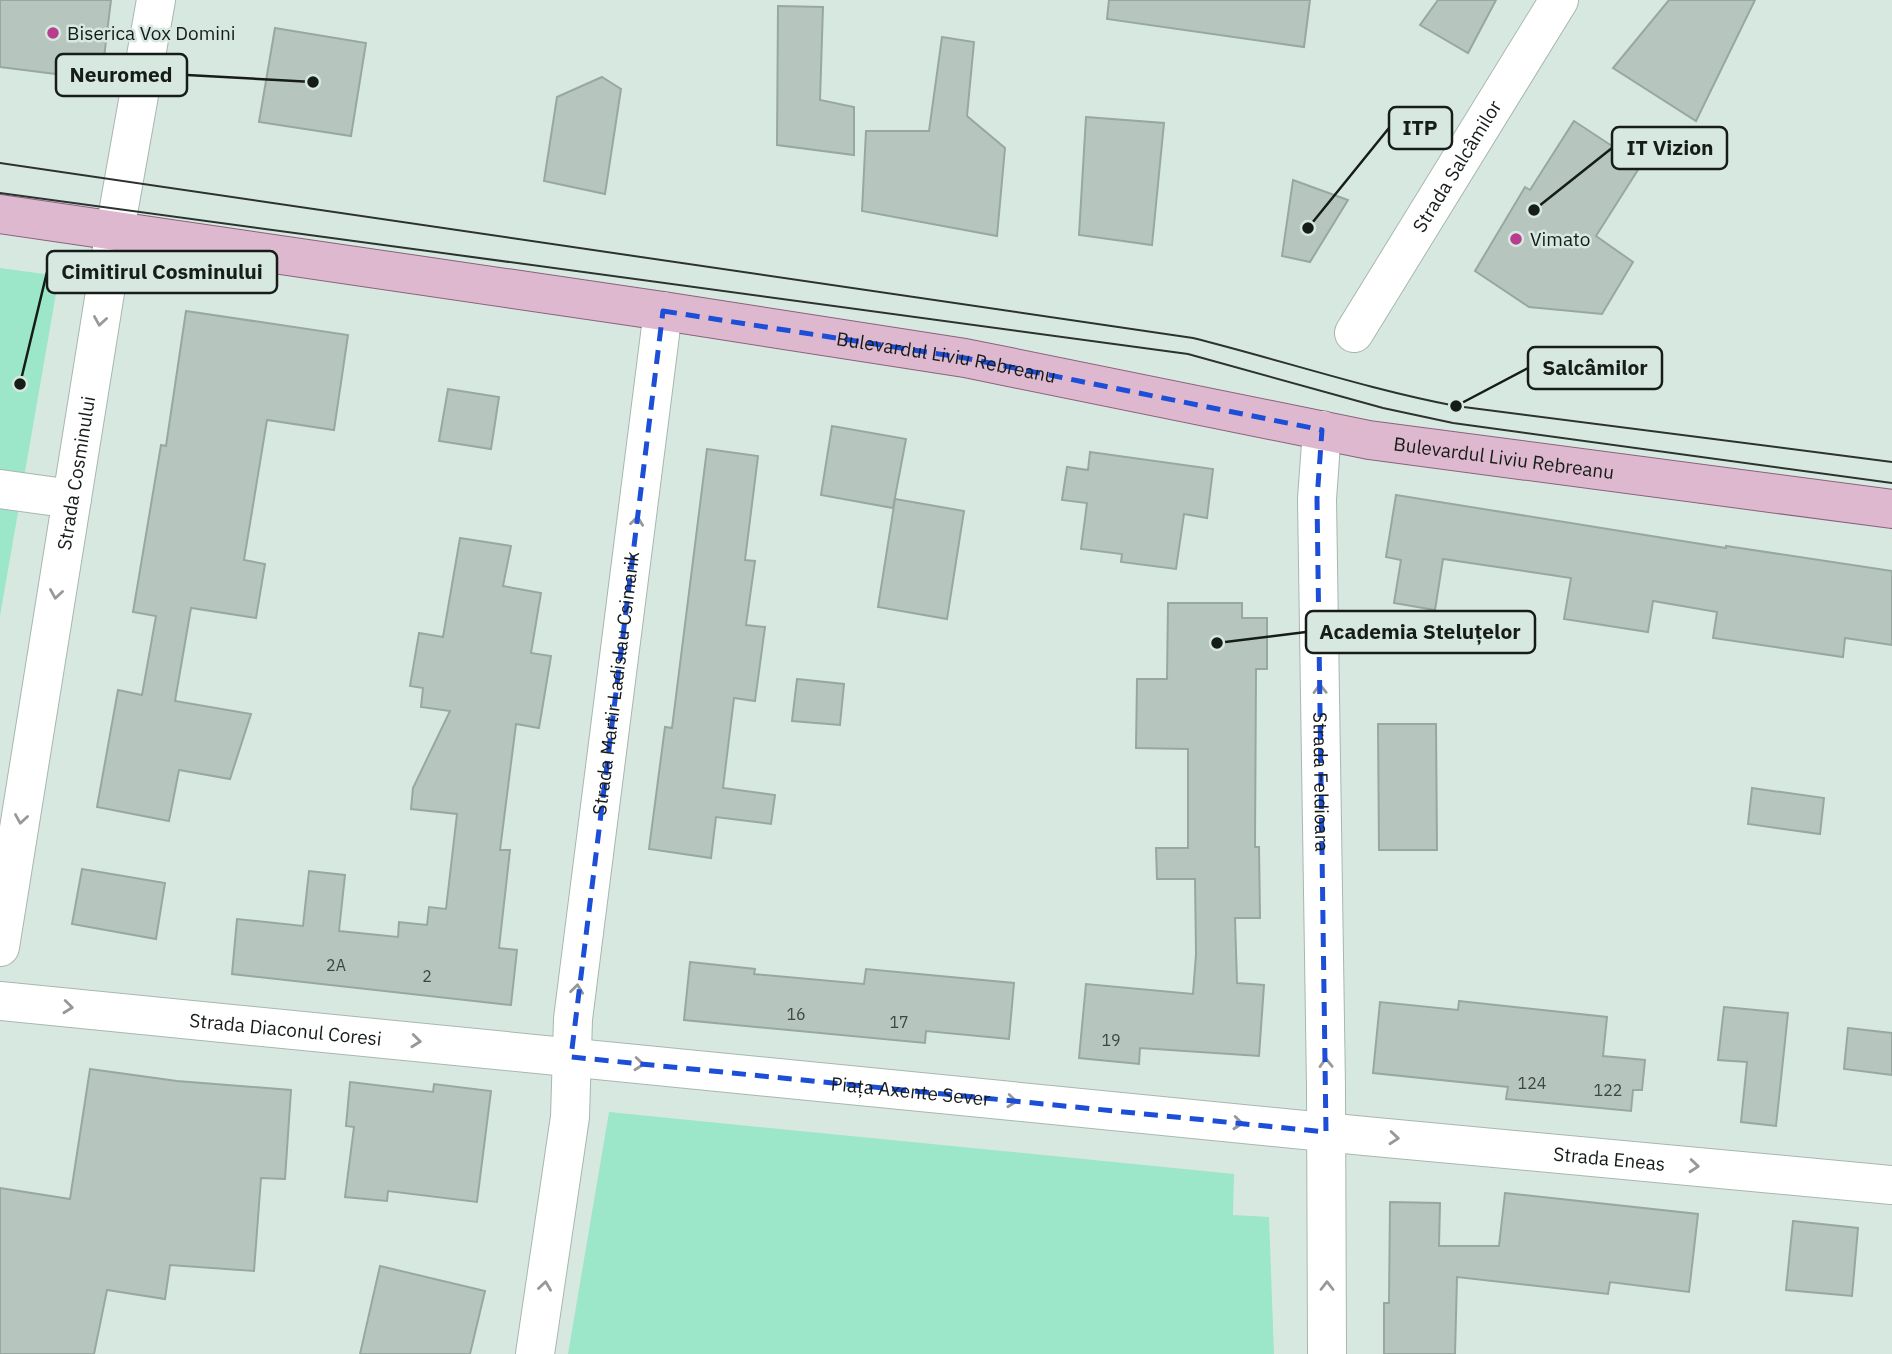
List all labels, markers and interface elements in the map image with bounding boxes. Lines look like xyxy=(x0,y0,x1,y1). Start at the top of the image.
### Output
place label: Biserica Vox Domini xyxy=(67,21,236,45)
marker: Biserica Vox Domini xyxy=(45,25,61,41)
callout: Neuromed xyxy=(56,54,187,96)
text: Neuromed xyxy=(69,60,173,88)
street label: Strada Salcâmilor xyxy=(1407,96,1506,237)
callout: ITP xyxy=(1389,107,1452,149)
text: ITP xyxy=(1402,113,1438,141)
callout: IT Vizion xyxy=(1612,127,1727,169)
text: IT Vizion xyxy=(1626,133,1714,161)
place label: Vimato xyxy=(1530,227,1590,251)
marker: Vimato xyxy=(1508,231,1524,247)
callout: Cimitirul Cosminului xyxy=(47,251,277,293)
text: Cimitirul Cosminului xyxy=(61,257,263,285)
one-way arrow xyxy=(93,316,108,327)
street label: Bulevardul Liviu Rebreanu xyxy=(835,326,1058,388)
callout: Salcâmilor xyxy=(1528,347,1662,389)
text: Salcâmilor xyxy=(1542,353,1648,381)
street label: Strada Cosminului xyxy=(52,394,100,552)
street label: Bulevardul Liviu Rebreanu xyxy=(1392,431,1616,484)
one-way arrow xyxy=(629,515,644,526)
street label: Strada Martir Ladislau Csimarik xyxy=(587,550,644,817)
one-way arrow xyxy=(49,589,64,600)
callout: Academia Steluțelor xyxy=(1306,611,1535,653)
text: Academia Steluțelor xyxy=(1319,617,1521,645)
one-way arrow xyxy=(1312,683,1328,694)
street label: Strada Feldioara xyxy=(1308,712,1334,852)
one-way arrow xyxy=(14,813,29,825)
house number: 2A xyxy=(326,955,346,975)
house number: 2 xyxy=(422,966,432,986)
one-way arrow xyxy=(569,983,584,995)
one-way arrow xyxy=(62,999,74,1014)
house number: 16 xyxy=(786,1004,806,1024)
street label: Strada Diaconul Coresi xyxy=(188,1008,383,1051)
house number: 17 xyxy=(889,1012,909,1032)
house number: 19 xyxy=(1101,1030,1121,1050)
one-way arrow xyxy=(411,1033,422,1048)
one-way arrow xyxy=(633,1057,645,1072)
one-way arrow xyxy=(1318,1058,1334,1068)
street label: Piața Axente Sever xyxy=(830,1071,991,1111)
house number: 124 xyxy=(1518,1073,1546,1093)
house number: 122 xyxy=(1594,1080,1622,1100)
one-way arrow xyxy=(1006,1093,1018,1108)
one-way arrow xyxy=(1233,1115,1244,1130)
one-way arrow xyxy=(1388,1131,1400,1146)
street label: Strada Eneas xyxy=(1552,1142,1666,1176)
one-way arrow xyxy=(1688,1159,1700,1174)
one-way arrow xyxy=(1319,1280,1335,1291)
one-way arrow xyxy=(537,1281,552,1292)

